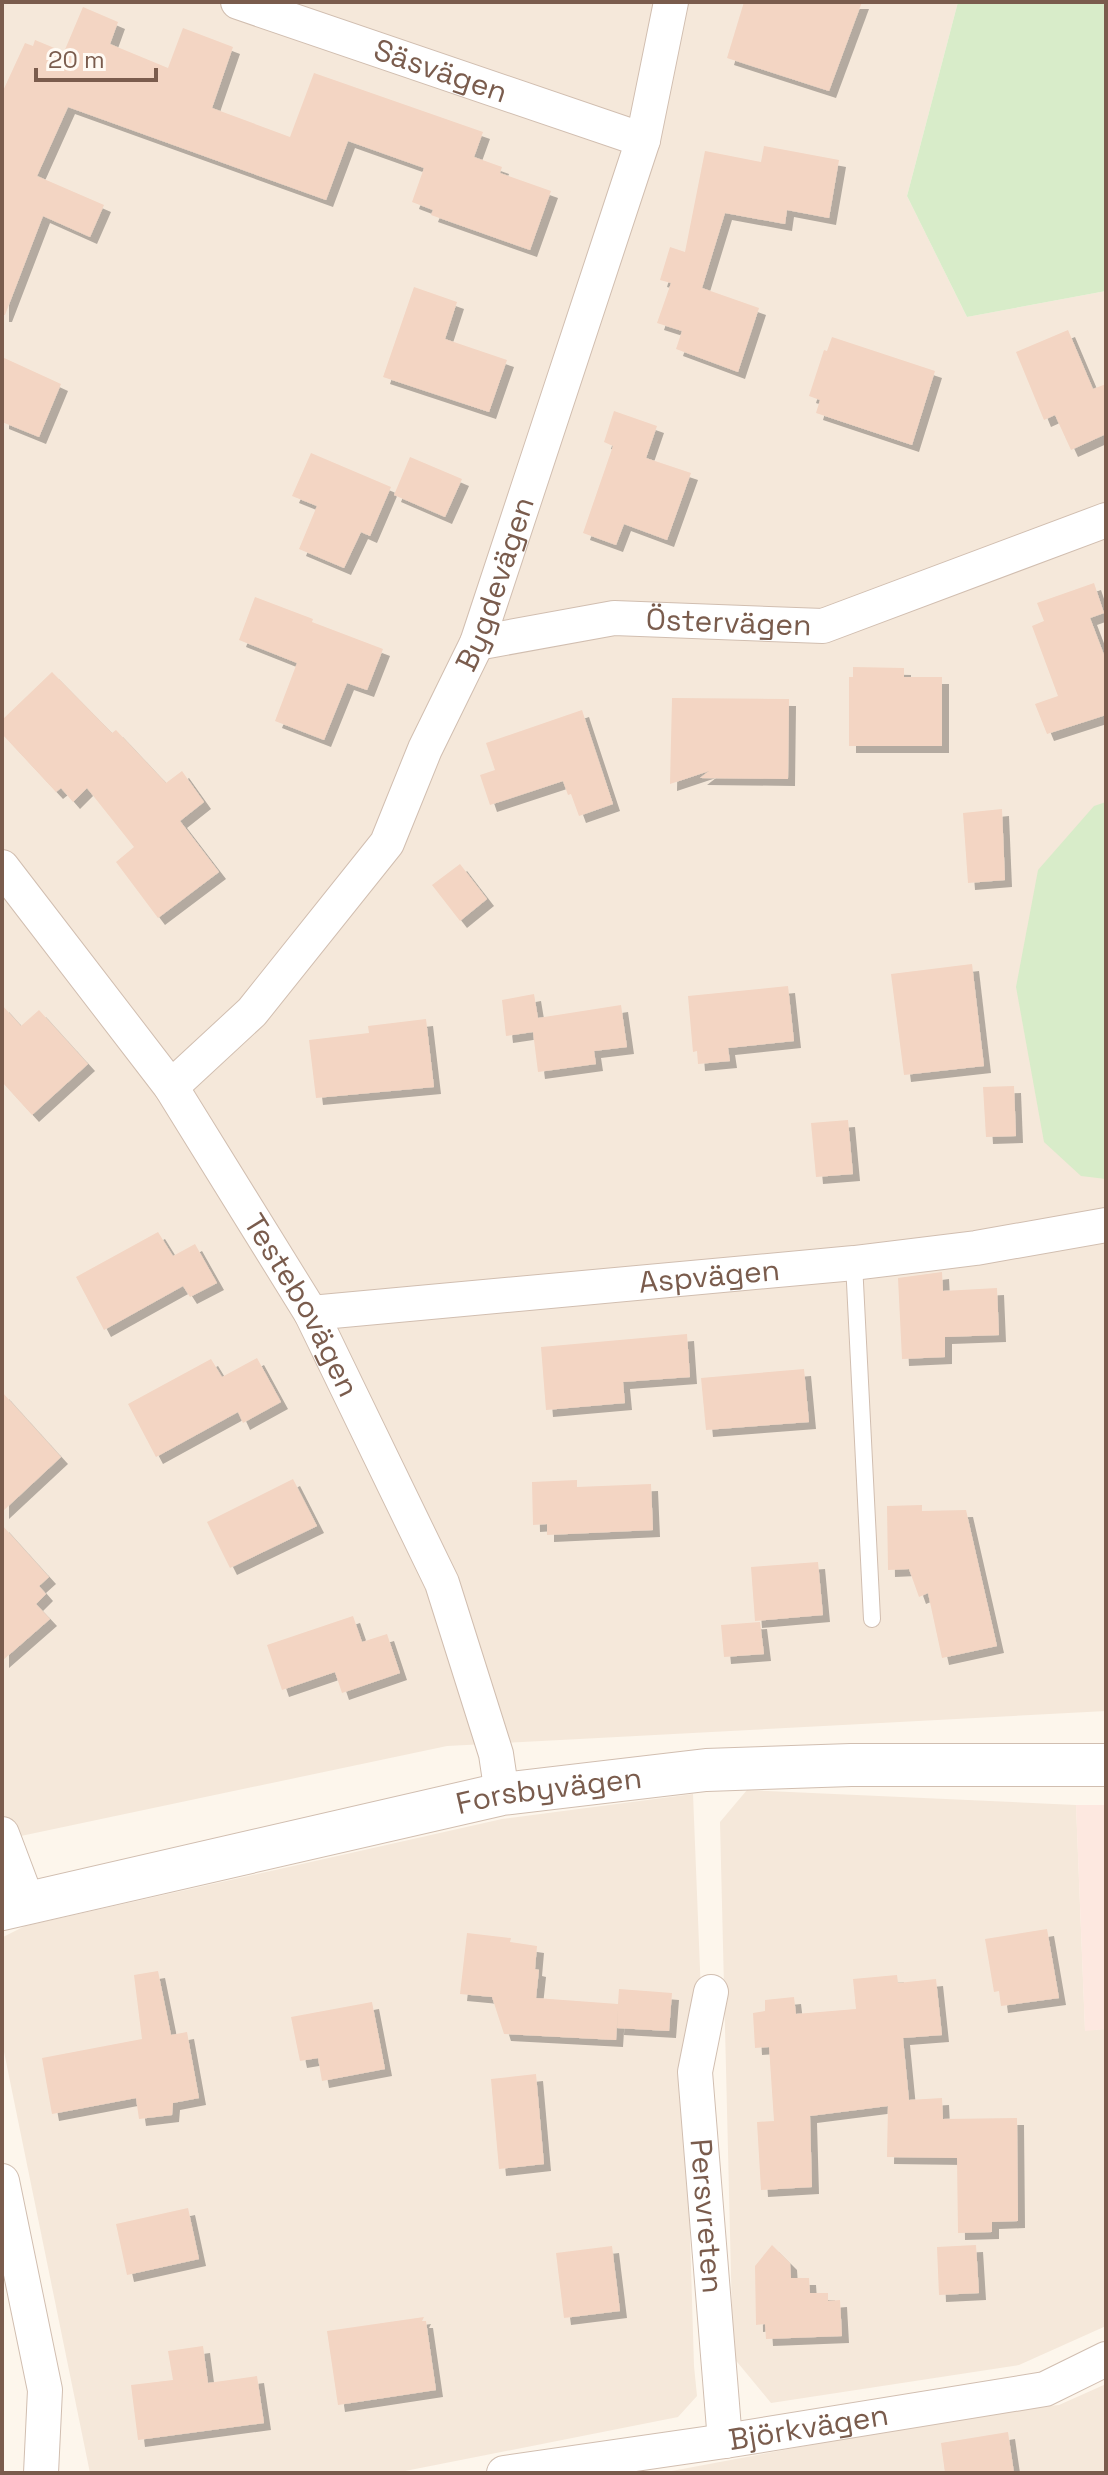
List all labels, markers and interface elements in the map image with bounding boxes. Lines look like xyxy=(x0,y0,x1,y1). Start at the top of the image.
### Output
street label: Säsvägen xyxy=(369,30,513,111)
scale bar xyxy=(36,32,156,82)
text: 20 m xyxy=(48,44,105,75)
street label: Bygdevägen xyxy=(446,492,543,678)
street label: Östervägen xyxy=(645,599,812,645)
street label: Testebovägen xyxy=(235,1206,369,1403)
street label: Aspvägen xyxy=(637,1250,781,1302)
street label: Forsbyvägen xyxy=(452,1758,644,1823)
street label: Persvreten xyxy=(681,2137,733,2295)
street label: Björkvägen xyxy=(726,2395,891,2459)

